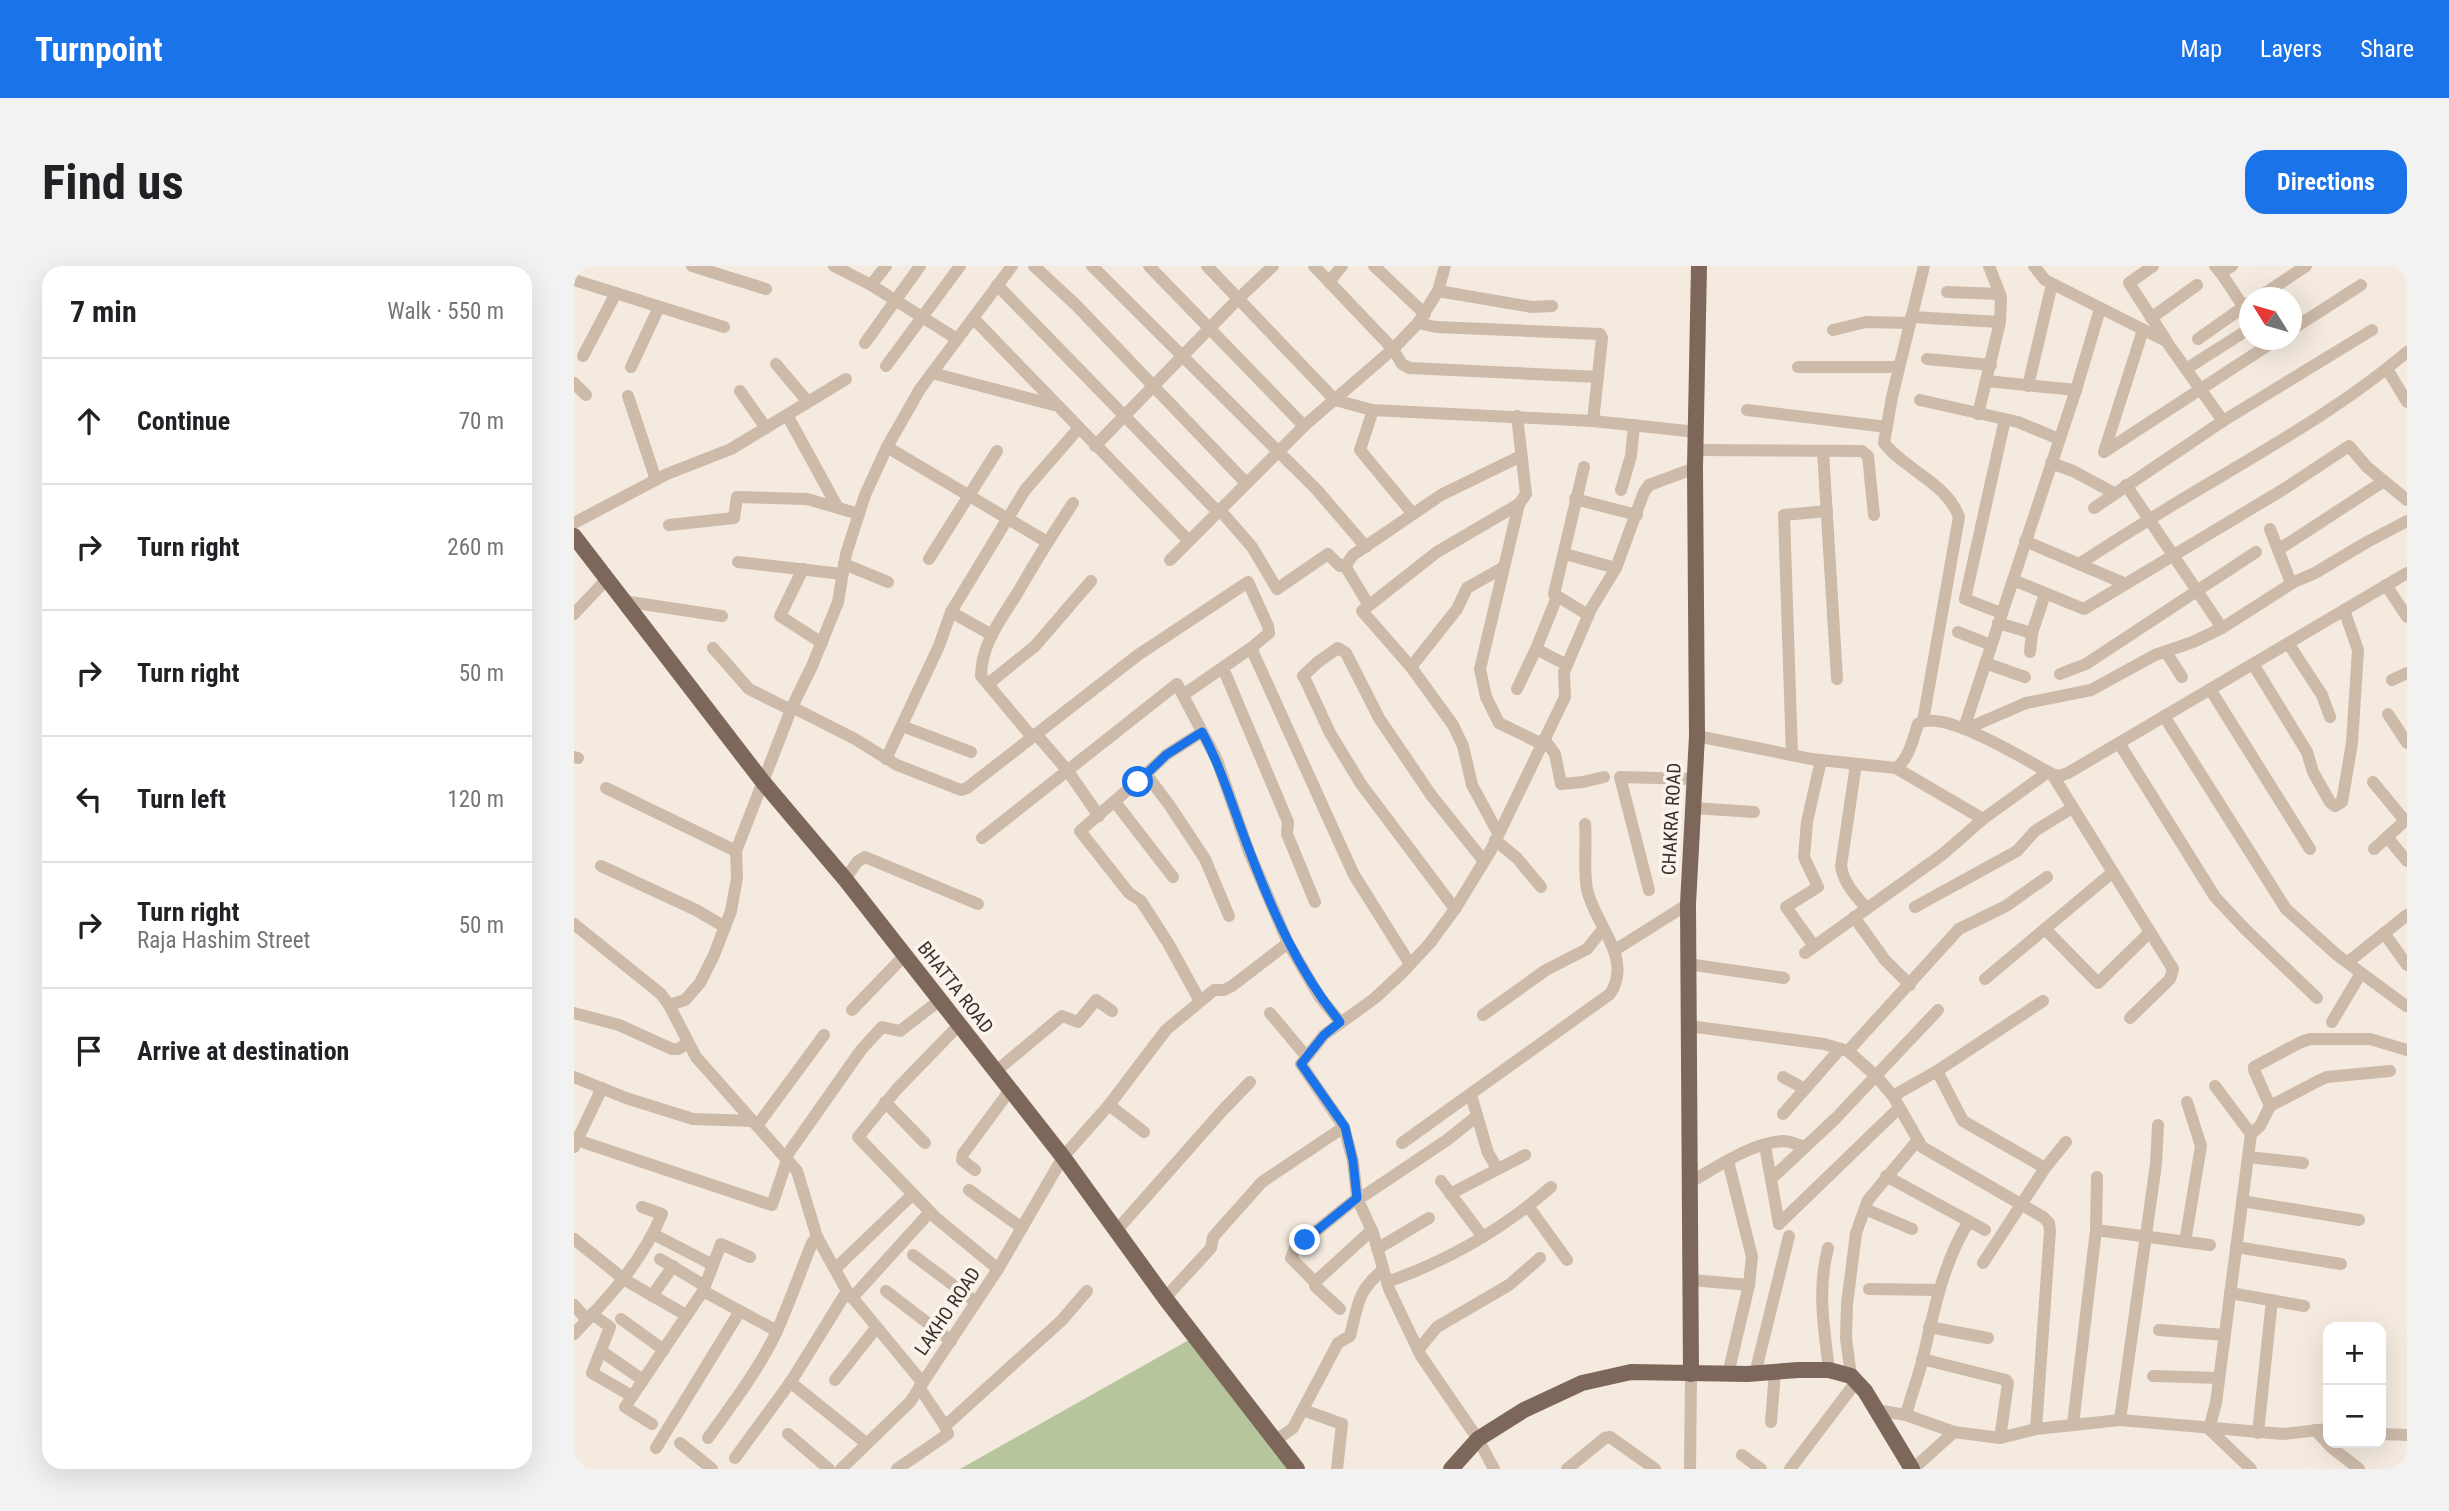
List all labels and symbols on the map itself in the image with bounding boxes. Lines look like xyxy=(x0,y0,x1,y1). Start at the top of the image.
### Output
north arrow xyxy=(2239,287,2302,350)
street label: CHAKRA ROAD xyxy=(1657,762,1686,876)
route start xyxy=(1122,766,1153,797)
street label: BHATTA ROAD xyxy=(913,937,998,1038)
route end xyxy=(1289,1224,1320,1255)
street label: LAKHO ROAD xyxy=(910,1263,985,1360)

